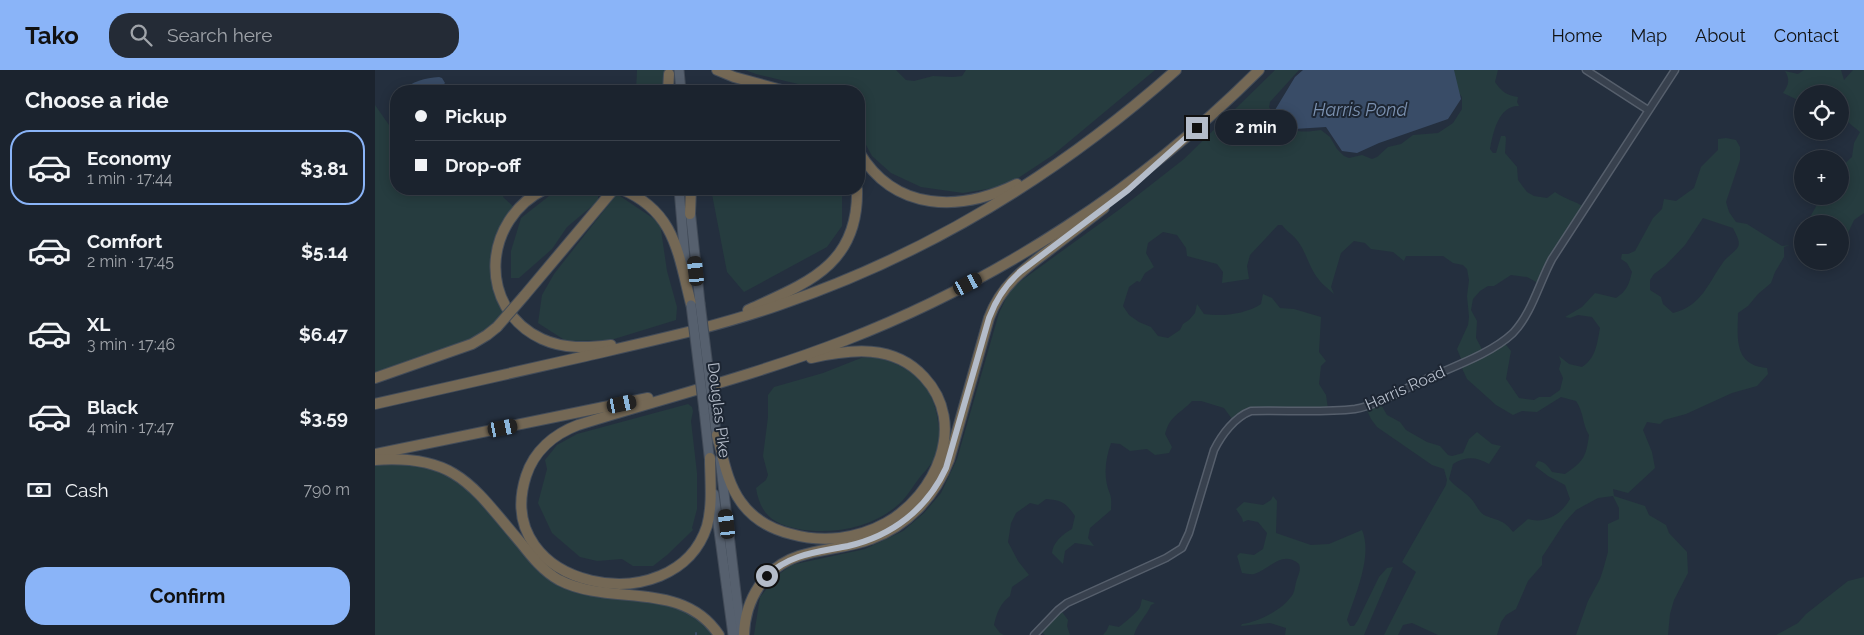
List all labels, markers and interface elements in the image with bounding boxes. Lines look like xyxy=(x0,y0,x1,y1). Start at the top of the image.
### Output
search box xyxy=(109,13,459,58)
text: Tako xyxy=(25,21,79,50)
icon: search xyxy=(127,21,155,49)
text: Search here xyxy=(167,24,272,46)
text: Home xyxy=(1551,25,1602,46)
text: Map xyxy=(1630,25,1667,46)
text: About xyxy=(1695,25,1746,46)
text: Contact xyxy=(1774,25,1839,46)
map controls xyxy=(1794,85,1849,270)
button: locate xyxy=(1794,85,1849,140)
text: Choose a ride xyxy=(25,87,169,113)
water label: Harris Pond xyxy=(1313,99,1408,120)
text: Pickup xyxy=(445,105,507,127)
callout: 2 min xyxy=(1215,110,1297,146)
route end xyxy=(1186,117,1208,139)
text: 2 min xyxy=(1235,118,1277,137)
icon: car xyxy=(27,145,72,190)
text: Economy xyxy=(87,147,171,169)
button: + xyxy=(1794,150,1849,205)
text: Drop-off xyxy=(445,154,521,176)
text: $3.81 xyxy=(300,157,348,179)
text: 1 min · 17:44 xyxy=(87,169,172,188)
button: − xyxy=(1794,215,1849,270)
icon: car xyxy=(27,228,72,273)
text: Comfort xyxy=(87,230,162,252)
text: $5.14 xyxy=(301,240,348,262)
text: 2 min · 17:45 xyxy=(87,252,174,271)
car xyxy=(686,255,705,287)
car xyxy=(951,271,984,297)
icon: car xyxy=(27,311,72,356)
text: XL xyxy=(87,313,110,335)
text: $6.47 xyxy=(299,323,348,345)
text: 3 min · 17:46 xyxy=(87,335,175,354)
street label: Douglas Pike xyxy=(704,361,734,459)
street label: Harris Road xyxy=(1362,362,1448,414)
icon: car xyxy=(27,394,72,439)
car xyxy=(605,394,638,414)
text: Black xyxy=(87,396,138,418)
text: $3.59 xyxy=(299,406,348,428)
text: 4 min · 17:47 xyxy=(87,418,174,437)
car xyxy=(486,418,519,438)
icon: cash xyxy=(25,476,53,504)
text: Cash xyxy=(65,479,109,501)
text: 790 m xyxy=(304,480,350,499)
car xyxy=(717,508,736,540)
route start xyxy=(756,565,778,587)
button: Confirm xyxy=(25,567,350,625)

